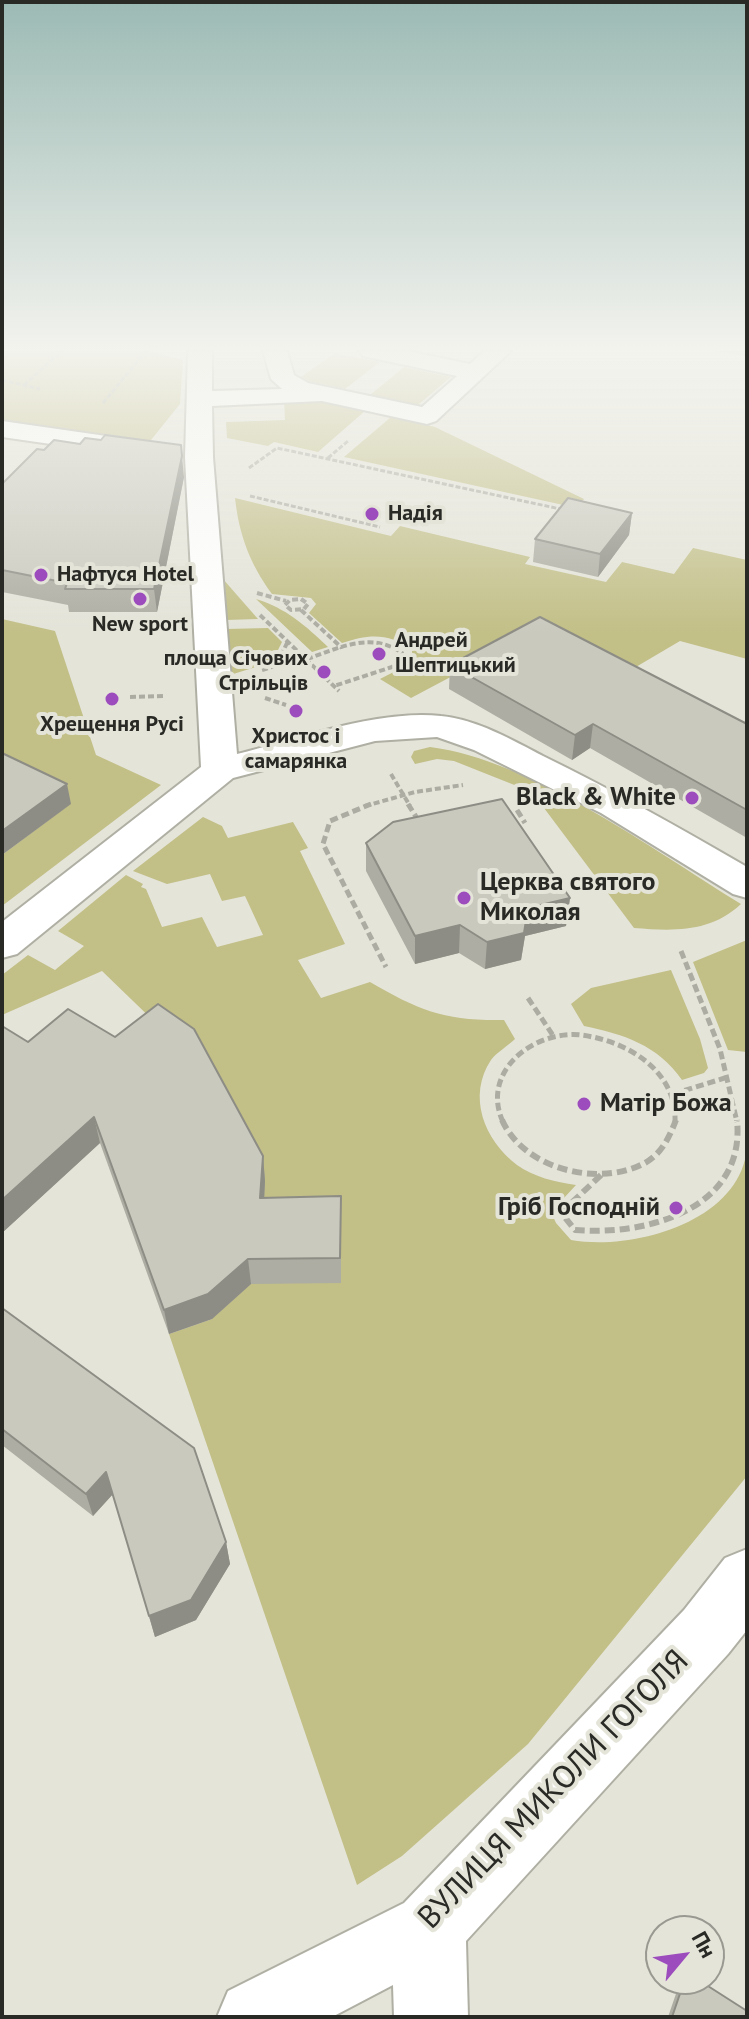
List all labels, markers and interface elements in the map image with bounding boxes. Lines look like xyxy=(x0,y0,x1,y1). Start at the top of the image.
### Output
place label: Надія xyxy=(388,501,443,527)
marker: Надія xyxy=(363,505,381,523)
place label: Нафтуся Hotel xyxy=(57,562,194,588)
marker: Нафтуся Hotel xyxy=(32,566,50,584)
marker: New sport xyxy=(131,590,149,608)
place label: New sport xyxy=(92,612,188,638)
place label: Андрей Шептицький xyxy=(395,628,516,680)
marker: Андрей Шептицький xyxy=(370,645,388,663)
place label: площа Січових Стрільців xyxy=(164,646,308,698)
marker: площа Січових Стрільців xyxy=(315,663,333,681)
marker: Хрещення Русі xyxy=(103,690,121,708)
marker: Христос і самарянка xyxy=(287,702,305,720)
place label: Хрещення Русі xyxy=(40,712,184,738)
place label: Христос і самарянка xyxy=(245,724,347,776)
place label: Black & White xyxy=(516,782,676,814)
marker: Black & White xyxy=(683,789,701,807)
place label: Церква святого Миколая xyxy=(480,867,655,928)
marker: Церква святого Миколая xyxy=(455,889,473,907)
place label: Матір Божа xyxy=(600,1088,732,1120)
marker: Матір Божа xyxy=(575,1095,593,1113)
place label: Гріб Господній xyxy=(498,1192,660,1224)
marker: Гріб Господній xyxy=(667,1199,685,1217)
street label: ВУЛИЦЯ МИКОЛИ ГОГОЛЯ xyxy=(411,1643,697,1937)
north arrow xyxy=(645,1915,725,1995)
text: Пн xyxy=(686,1926,723,1962)

